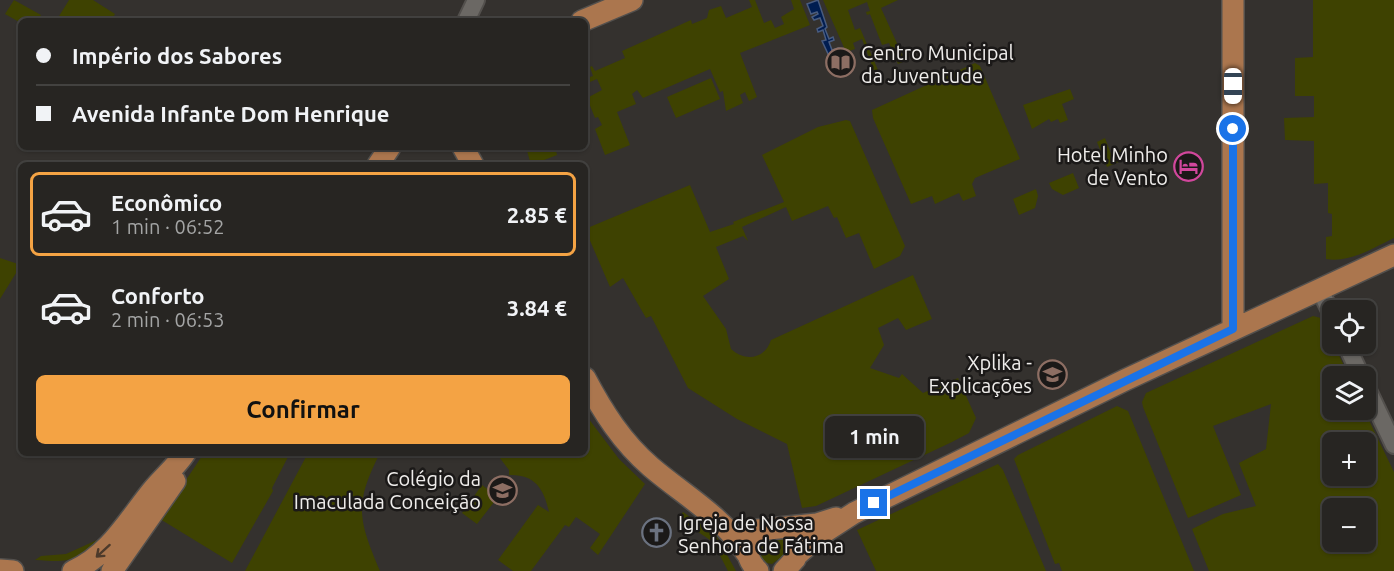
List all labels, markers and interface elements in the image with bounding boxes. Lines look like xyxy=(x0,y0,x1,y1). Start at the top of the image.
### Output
place label: Centro Municipal da Juventude xyxy=(861,41,1014,87)
text: Império dos Sabores xyxy=(72,43,282,68)
library icon: Centro Municipal da Juventude xyxy=(824,47,856,79)
car xyxy=(1224,68,1242,104)
text: Avenida Infante Dom Henrique xyxy=(72,101,389,126)
route start xyxy=(1219,115,1246,142)
place label: Hotel Minho de Vento xyxy=(1057,143,1168,189)
hotel icon: Hotel Minho de Vento xyxy=(1173,150,1205,182)
icon: car xyxy=(39,187,93,241)
text: Econômico xyxy=(111,190,222,215)
text: 2.85 € xyxy=(507,202,567,227)
text: 1 min · 06:52 xyxy=(111,215,225,238)
icon: car xyxy=(39,280,93,334)
text: Conforto xyxy=(111,283,205,308)
text: 3.84 € xyxy=(507,295,567,320)
map controls xyxy=(1322,300,1376,552)
button: locate xyxy=(1322,300,1376,354)
text: 2 min · 06:53 xyxy=(111,308,225,331)
place label: Xplika - Explicações xyxy=(929,351,1032,397)
school or university icon: Xplika - Explicações xyxy=(1037,358,1069,390)
button: layers xyxy=(1322,366,1376,420)
button: Confirmar xyxy=(36,375,570,444)
callout: 1 min xyxy=(824,416,924,458)
text: 1 min xyxy=(849,425,900,448)
button: + xyxy=(1322,432,1376,486)
place label: Colégio da Imaculada Conceição xyxy=(294,467,481,513)
school or university icon: Colégio da Imaculada Conceição xyxy=(486,474,518,506)
route end xyxy=(860,489,887,516)
button: − xyxy=(1322,498,1376,552)
place label: Igreja de Nossa Senhora de Fátima xyxy=(678,511,844,557)
church icon: Igreja de Nossa Senhora de Fátima xyxy=(641,517,673,549)
one-way arrow xyxy=(96,544,111,558)

